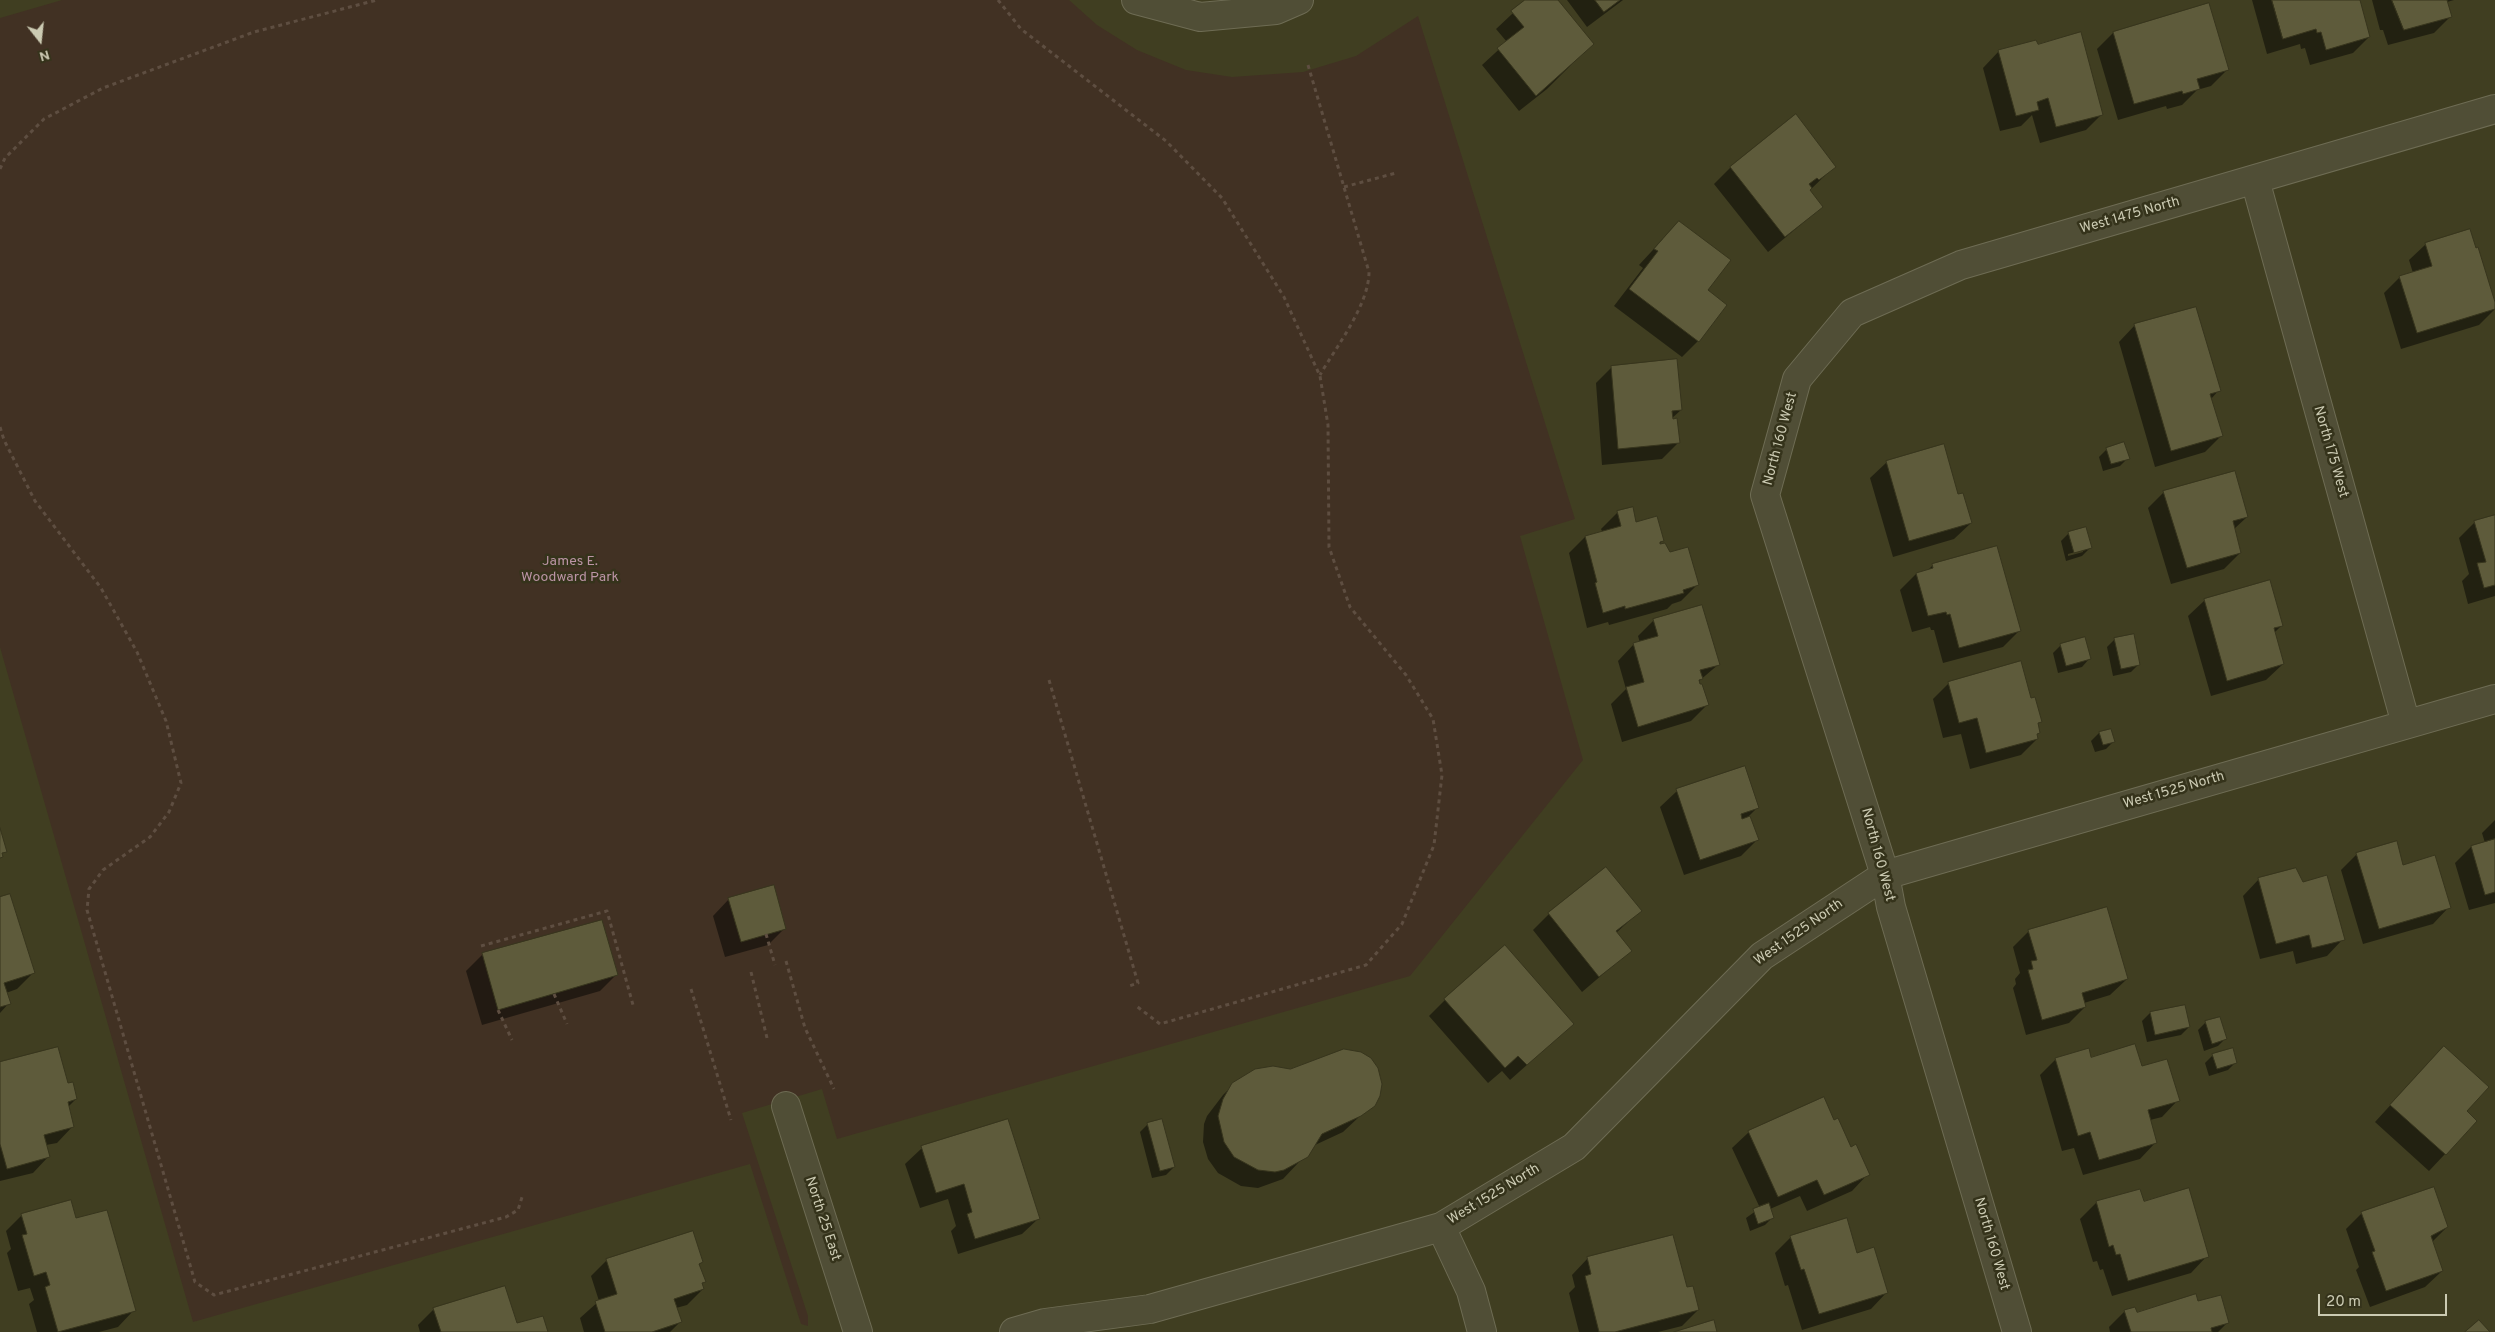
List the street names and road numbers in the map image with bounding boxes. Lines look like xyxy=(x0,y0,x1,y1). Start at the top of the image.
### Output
street label: West 1475 North xyxy=(2078,194,2182,238)
street label: North 160 West xyxy=(1760,390,1802,488)
street label: North 175 West xyxy=(2309,404,2351,500)
street label: West 1525 North xyxy=(2121,769,2227,813)
street label: North 160 West xyxy=(1856,806,1898,904)
street label: West 1525 North xyxy=(1751,896,1847,970)
street label: West 1525 North xyxy=(1445,1161,1543,1229)
street label: North 25 East xyxy=(800,1175,844,1263)
street label: North 160 West xyxy=(1970,1196,2012,1292)

